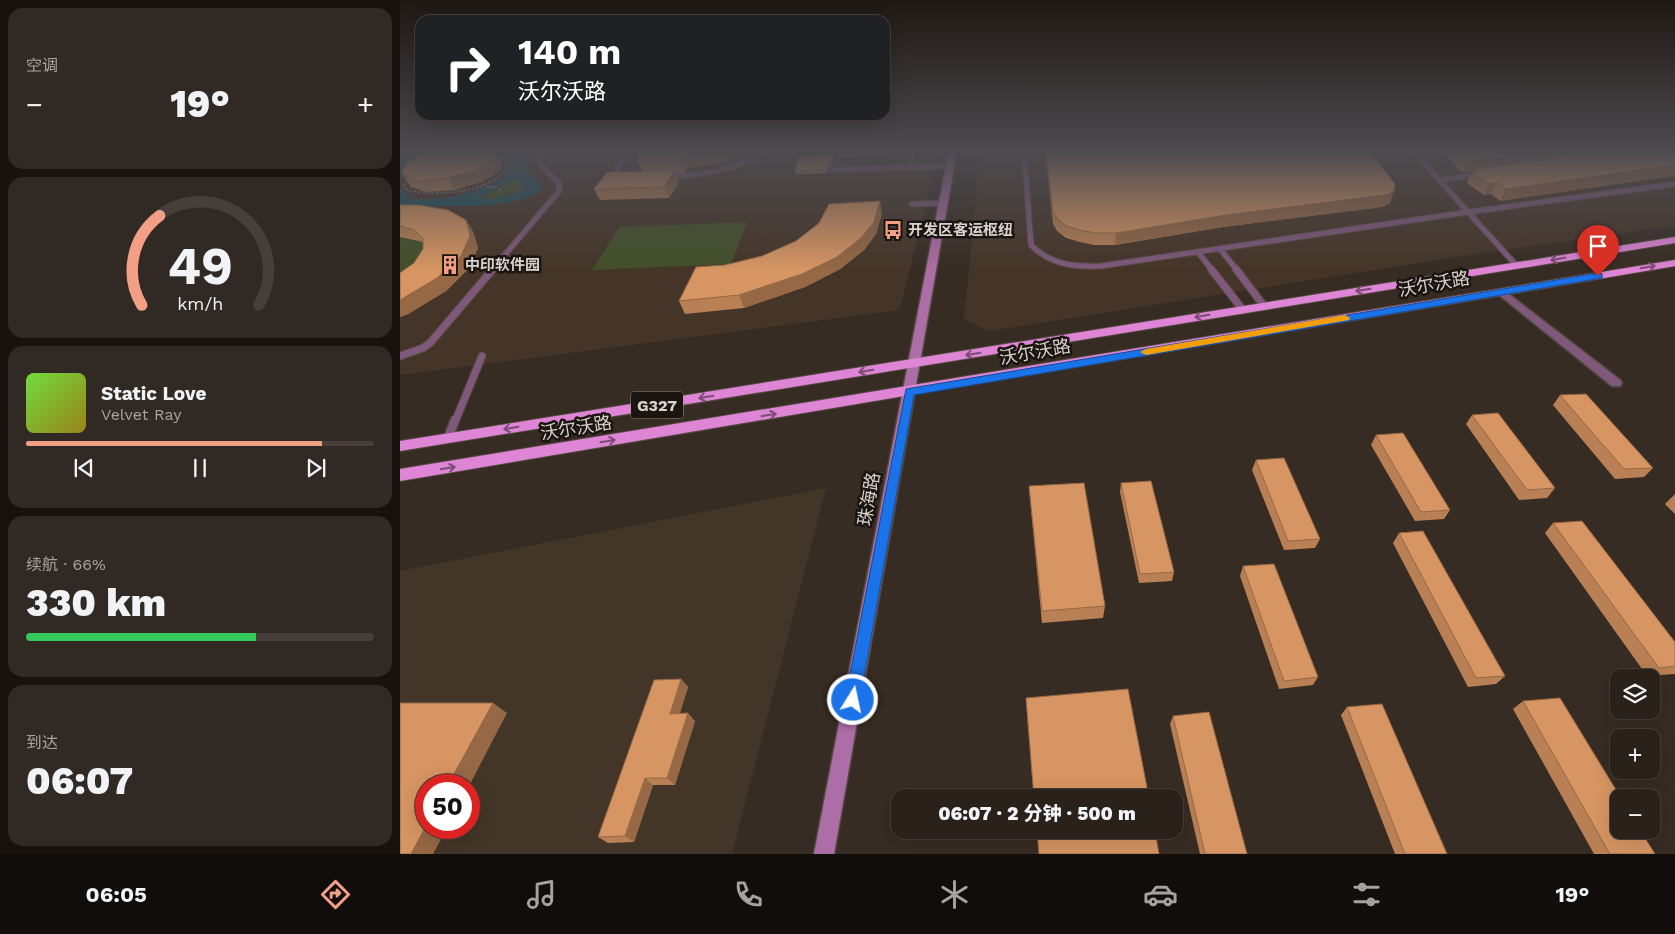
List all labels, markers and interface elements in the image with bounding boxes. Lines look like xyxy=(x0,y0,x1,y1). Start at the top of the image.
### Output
text: 140 m xyxy=(518,31,621,73)
icon: right xyxy=(435,35,500,100)
text: 空调 xyxy=(26,56,58,75)
text: 沃尔沃路 xyxy=(518,79,606,104)
text: 19° xyxy=(170,82,230,126)
text: − xyxy=(26,88,43,121)
text: + xyxy=(357,88,374,121)
bus stop icon: 开发区客运枢纽 xyxy=(882,219,904,241)
place label: 开发区客运枢纽 xyxy=(908,221,1013,239)
pin xyxy=(1577,225,1619,276)
icon: arrive xyxy=(1584,232,1612,260)
text: 49 xyxy=(167,236,233,297)
building icon: 中印软件园 xyxy=(439,254,461,276)
one-way arrow xyxy=(1550,254,1566,264)
place label: 中印软件园 xyxy=(465,256,540,274)
one-way arrow xyxy=(1639,262,1655,272)
street label: 沃尔沃路 xyxy=(1397,267,1471,300)
one-way arrow xyxy=(1355,286,1371,296)
text: km/h xyxy=(177,293,223,314)
one-way arrow xyxy=(1195,312,1211,322)
street label: 沃尔沃路 xyxy=(998,335,1072,368)
one-way arrow xyxy=(965,349,981,359)
one-way arrow xyxy=(859,367,875,377)
text: Static Love xyxy=(101,382,206,405)
road number: G327 xyxy=(631,392,683,418)
one-way arrow xyxy=(698,392,714,402)
text: Velvet Ray xyxy=(101,405,181,424)
one-way arrow xyxy=(760,410,776,420)
street label: 沃尔沃路 xyxy=(539,412,613,444)
one-way arrow xyxy=(503,424,519,434)
one-way arrow xyxy=(600,436,616,446)
icon: previous xyxy=(70,454,98,482)
icon: pause xyxy=(186,454,214,482)
icon: next xyxy=(302,454,330,482)
one-way arrow xyxy=(440,462,456,472)
street label: 珠海路 xyxy=(853,471,884,527)
text: 续航 · 66% xyxy=(26,555,106,574)
text: 330 km xyxy=(26,581,166,625)
map controls xyxy=(1610,669,1660,839)
button: layers xyxy=(1610,669,1660,719)
position arrow xyxy=(826,673,878,725)
button: + xyxy=(1610,729,1660,779)
text: 到达 xyxy=(26,733,58,752)
text: 06:07 xyxy=(26,759,133,803)
speed limit sign: 50 xyxy=(415,774,480,839)
button: − xyxy=(1610,789,1660,839)
text: 06:07 · 2 分钟 · 500 m xyxy=(938,802,1136,825)
icon: directions xyxy=(318,877,353,912)
icon: music xyxy=(524,877,559,912)
icon: phone xyxy=(731,877,766,912)
icon: climate xyxy=(937,877,972,912)
icon: car xyxy=(1143,877,1178,912)
icon: filters xyxy=(1349,877,1384,912)
text: 06:05 xyxy=(86,882,147,907)
text: 19° xyxy=(1555,882,1589,907)

